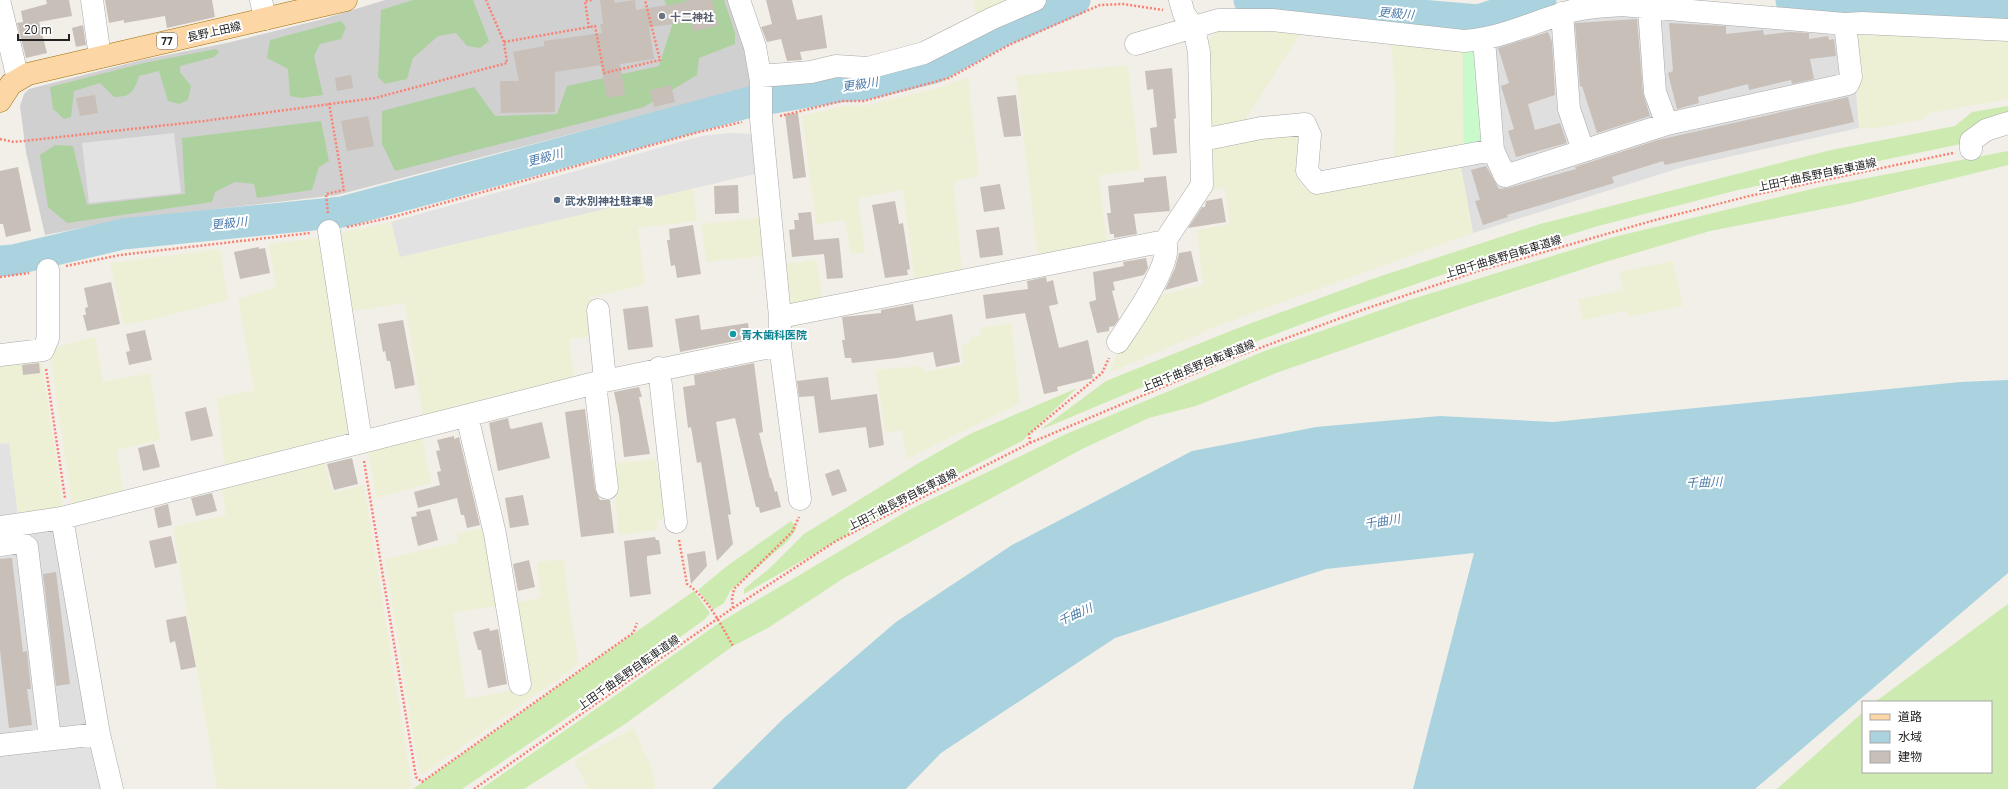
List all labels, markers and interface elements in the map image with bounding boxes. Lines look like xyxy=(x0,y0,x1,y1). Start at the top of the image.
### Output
water label: 更級川 xyxy=(1377,3,1417,23)
place label: 十二神社 xyxy=(670,9,714,24)
marker: 十二神社 xyxy=(657,11,667,21)
scale bar xyxy=(18,16,69,42)
street label: 長野上田線 xyxy=(186,18,242,44)
text: 20 m xyxy=(24,21,52,38)
road number: 77 xyxy=(157,33,177,49)
water label: 更級川 xyxy=(841,73,881,95)
water label: 更級川 xyxy=(525,144,567,170)
street label: 上田千曲長野自転車道線 xyxy=(1756,154,1878,194)
place label: 武水別神社駐車場 xyxy=(565,193,653,208)
marker: 武水別神社駐車場 xyxy=(552,195,562,205)
water label: 更級川 xyxy=(210,212,250,233)
street label: 上田千曲長野自転車道線 xyxy=(1443,231,1563,281)
place label: 青木歯科医院 xyxy=(741,327,807,342)
marker: 青木歯科医院 xyxy=(728,329,738,339)
street label: 上田千曲長野自転車道線 xyxy=(1139,335,1257,395)
street label: 上田千曲長野自転車道線 xyxy=(845,465,959,533)
water label: 千曲川 xyxy=(1686,473,1724,491)
water label: 千曲川 xyxy=(1363,509,1403,532)
water label: 千曲川 xyxy=(1055,598,1097,629)
street label: 上田千曲長野自転車道線 xyxy=(574,631,682,713)
legend xyxy=(1862,701,1992,773)
text: 道路 xyxy=(1898,708,1922,725)
text: 水域 xyxy=(1898,728,1922,745)
text: 建物 xyxy=(1898,748,1922,765)

